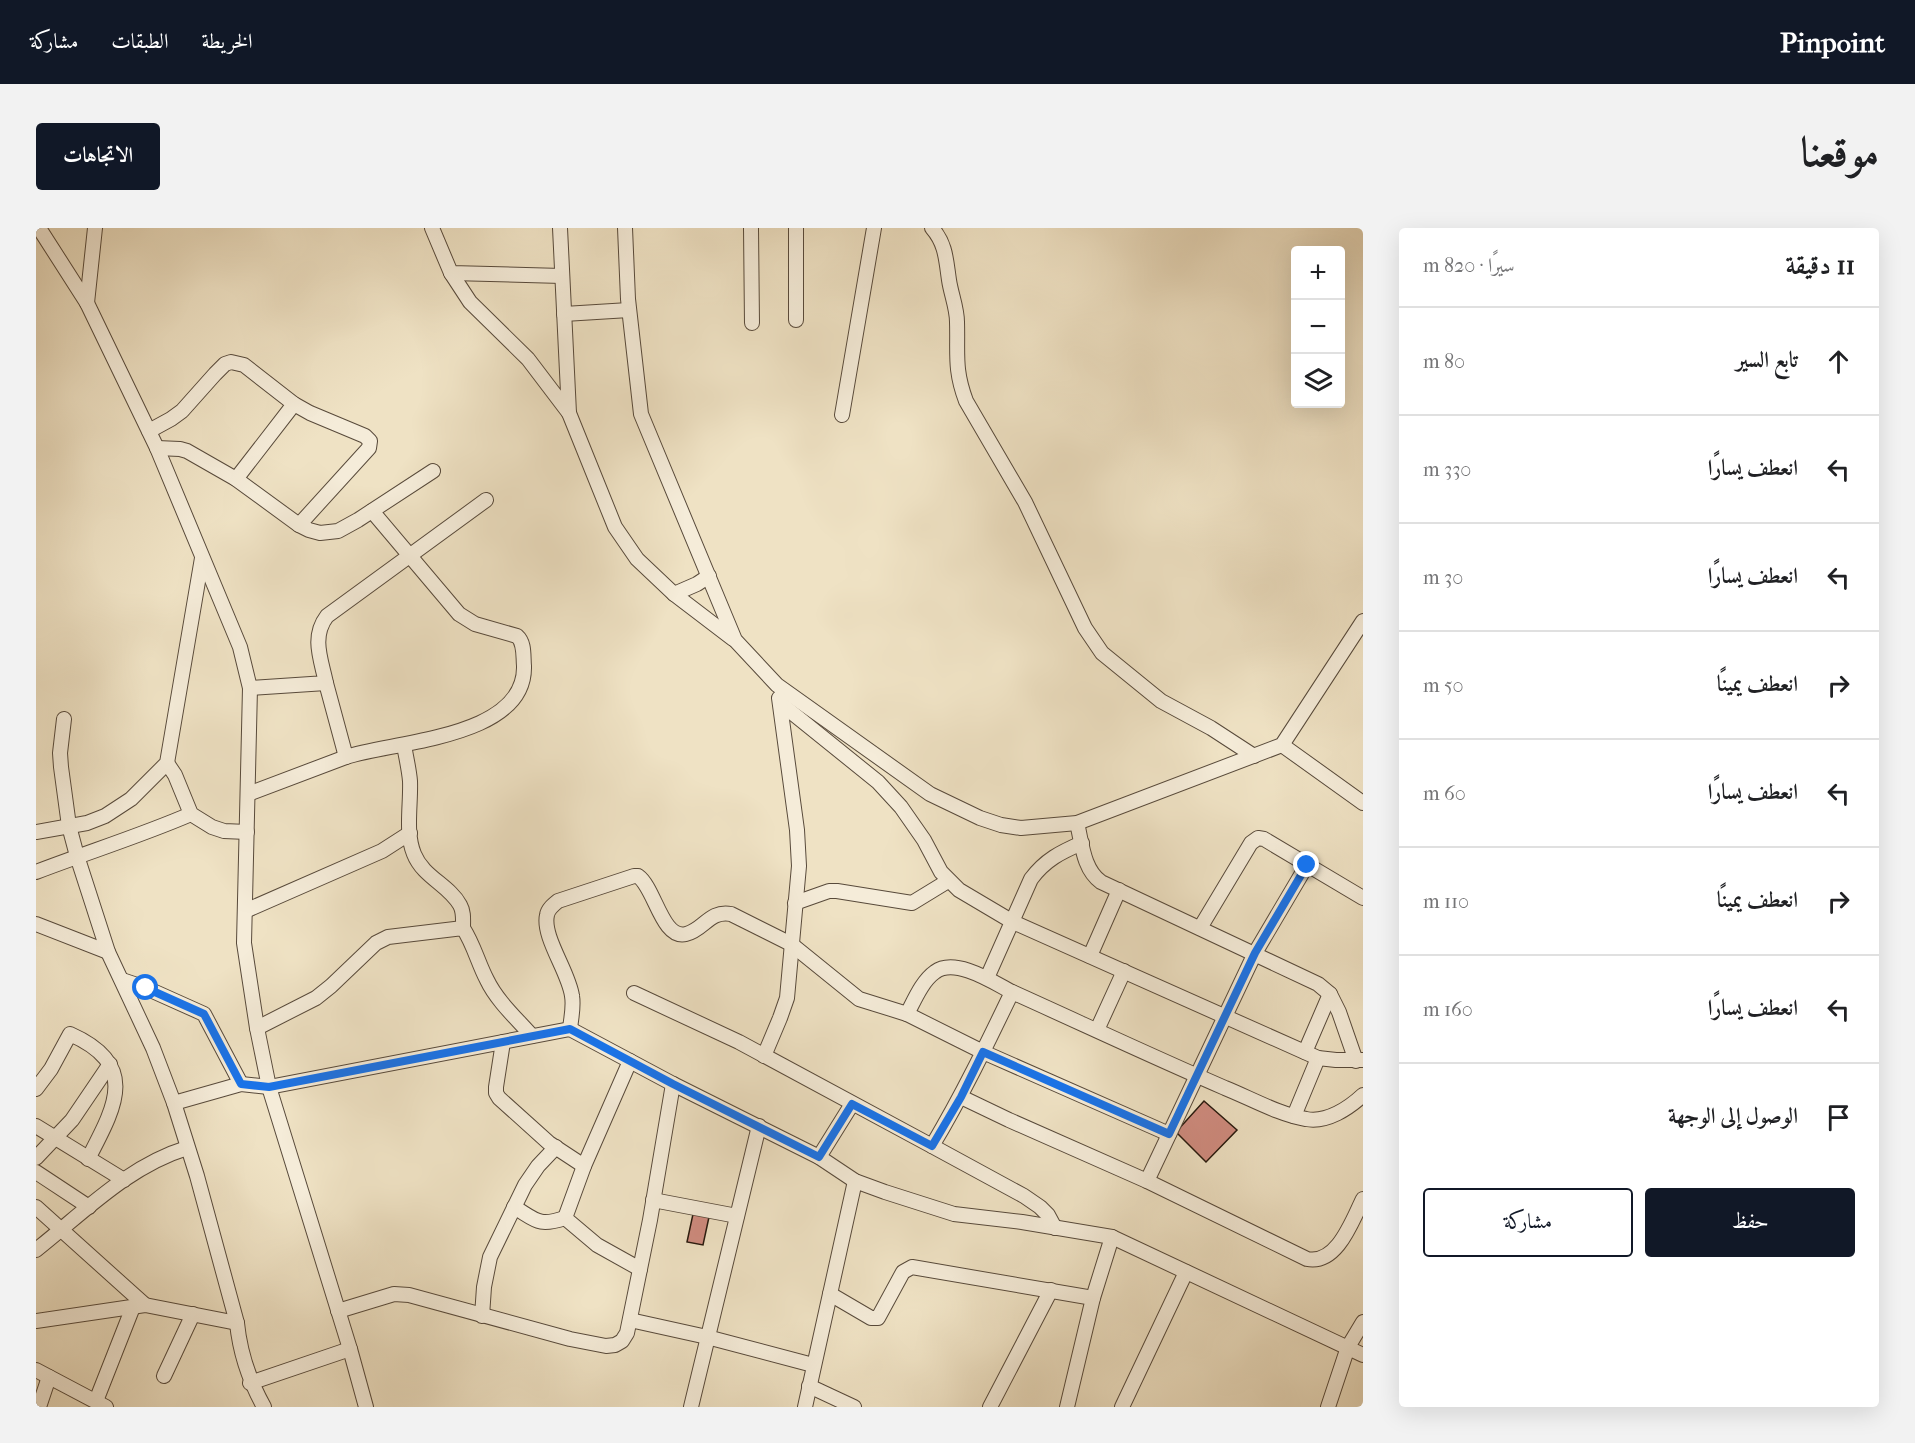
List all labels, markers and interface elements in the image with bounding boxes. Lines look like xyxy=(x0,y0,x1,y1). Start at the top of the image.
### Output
text: Pinpoint xyxy=(1780,26,1885,59)
text: مشاركة xyxy=(30,29,78,53)
text: الطبقات xyxy=(111,29,168,53)
text: الخريطة xyxy=(201,29,253,53)
button: الاتجاهات xyxy=(36,123,160,190)
text: موقعنا xyxy=(1801,128,1879,177)
map controls xyxy=(1291,246,1345,408)
button: + xyxy=(1291,246,1345,300)
text: 11 دقيقة xyxy=(1785,250,1855,281)
text: سيرًا · 820 m xyxy=(1423,254,1515,277)
button: − xyxy=(1291,300,1345,354)
icon: ahead xyxy=(1822,345,1855,378)
text: تابع السير xyxy=(1736,347,1798,373)
text: 80 m xyxy=(1423,350,1465,373)
button: layers xyxy=(1291,354,1345,408)
icon: left xyxy=(1822,453,1855,486)
text: انعطف يسارًا xyxy=(1708,455,1798,481)
text: 330 m xyxy=(1423,458,1471,481)
icon: left xyxy=(1822,561,1855,594)
text: انعطف يسارًا xyxy=(1708,563,1798,589)
text: 30 m xyxy=(1423,566,1463,589)
icon: right xyxy=(1822,669,1855,702)
text: انعطف يمينًا xyxy=(1717,671,1798,697)
text: 50 m xyxy=(1423,674,1464,697)
icon: left xyxy=(1822,777,1855,810)
text: انعطف يسارًا xyxy=(1708,779,1798,805)
text: 60 m xyxy=(1423,782,1466,805)
route end xyxy=(1293,851,1319,877)
icon: right xyxy=(1822,885,1855,918)
text: انعطف يمينًا xyxy=(1717,887,1798,913)
text: 110 m xyxy=(1423,890,1469,913)
route start xyxy=(132,974,158,1000)
icon: left xyxy=(1822,993,1855,1026)
text: انعطف يسارًا xyxy=(1708,995,1798,1021)
text: 160 m xyxy=(1423,998,1473,1021)
icon: arrive xyxy=(1822,1101,1855,1134)
text: الوصول إلى الوجهة xyxy=(1668,1103,1798,1129)
button: مشاركة xyxy=(1423,1188,1633,1257)
button: حفظ xyxy=(1645,1188,1855,1257)

